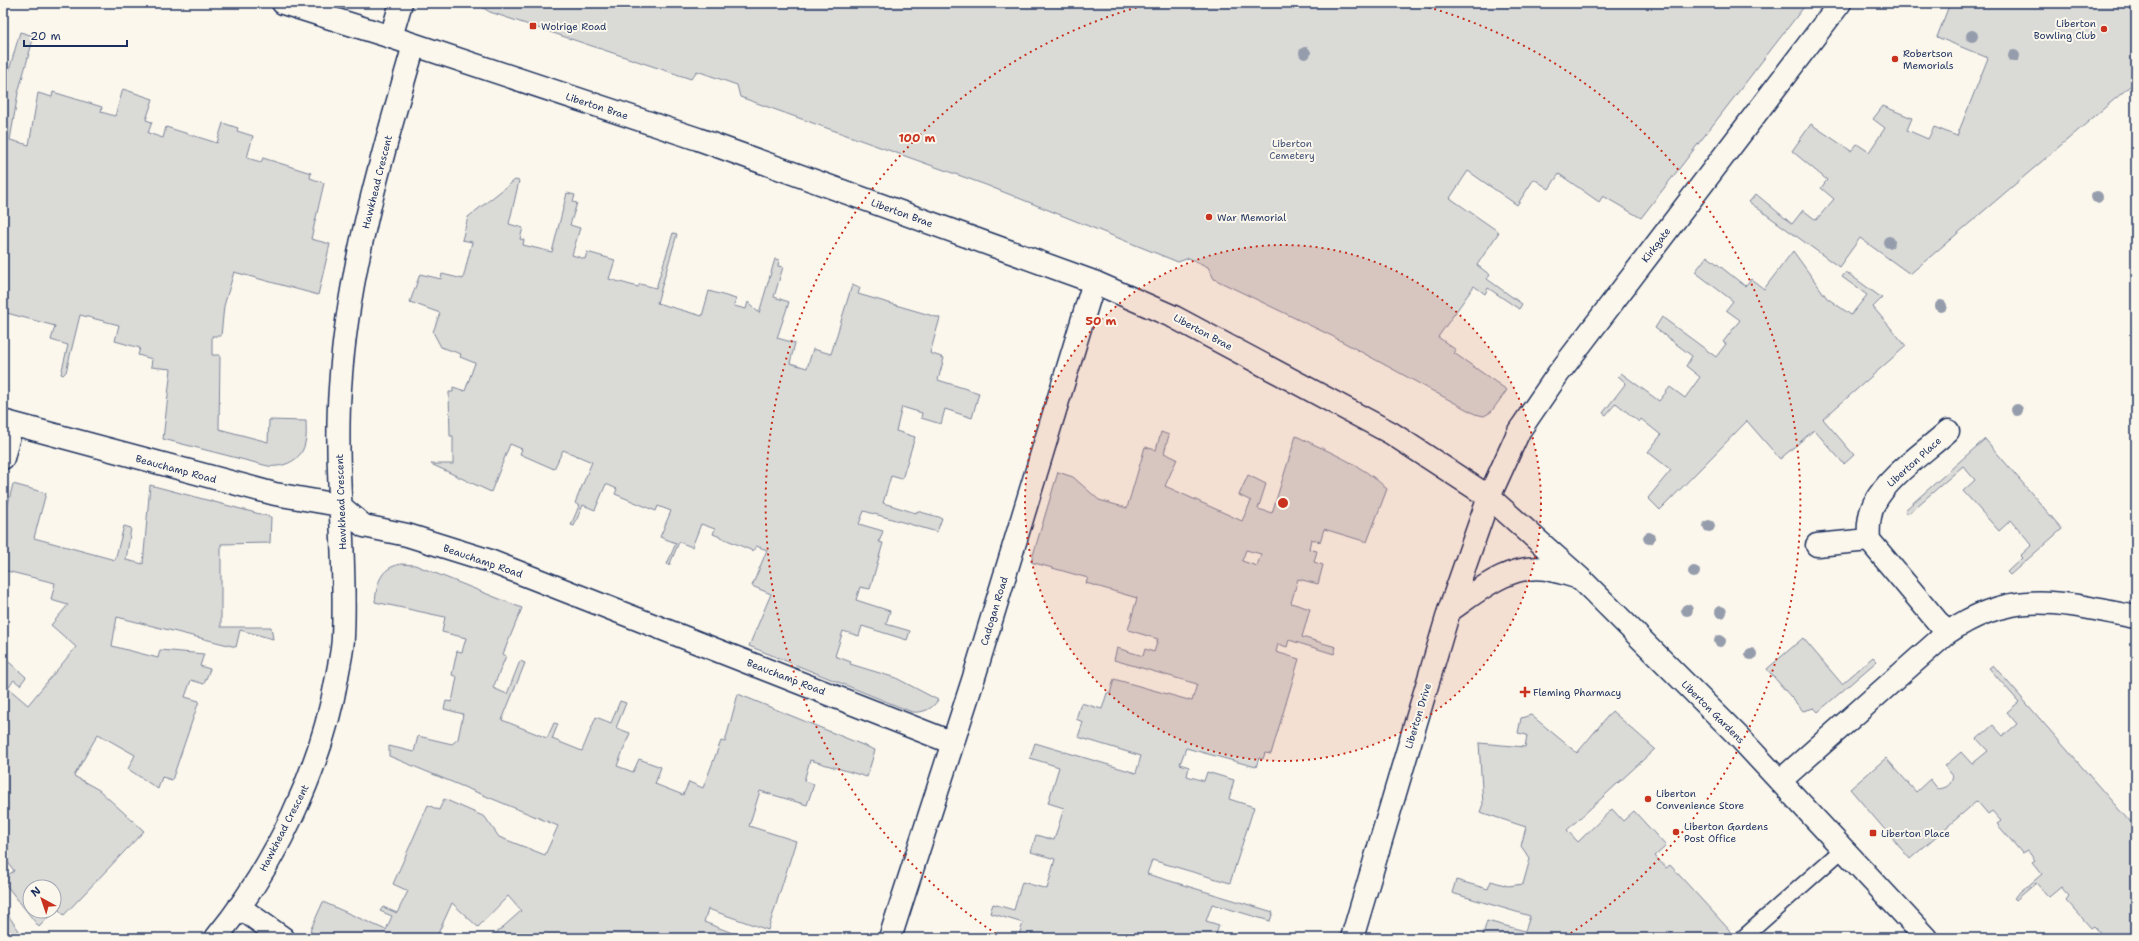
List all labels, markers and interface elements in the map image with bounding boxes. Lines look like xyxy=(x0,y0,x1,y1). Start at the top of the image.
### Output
place label: Liberton Bowling Club xyxy=(2034,17,2096,42)
place label: Wolrige Road xyxy=(541,20,607,33)
marker: Wolrige Road xyxy=(528,21,538,31)
scale bar xyxy=(24,22,127,48)
marker: Liberton Bowling Club xyxy=(2099,24,2109,34)
text: 20 m xyxy=(30,28,61,44)
place label: Robertson Memorials xyxy=(1903,47,1954,72)
marker: Robertson Memorials xyxy=(1890,54,1900,64)
street label: Liberton Brae xyxy=(564,90,630,122)
text: 100 m xyxy=(899,130,936,146)
street label: Hawkhead Crescent xyxy=(359,134,395,230)
park label: Liberton Cemetery xyxy=(1269,137,1315,162)
street label: Liberton Brae xyxy=(869,196,935,230)
place label: War Memorial xyxy=(1217,211,1286,224)
marker: War Memorial xyxy=(1204,212,1214,222)
street label: Kirkgate xyxy=(1639,225,1674,265)
street label: Liberton Brae xyxy=(1171,311,1235,353)
text: 50 m xyxy=(1086,313,1117,329)
street label: Liberton Place xyxy=(1884,434,1944,490)
street label: Beauchamp Road xyxy=(134,452,218,486)
street label: Hawkhead Crescent xyxy=(333,454,349,550)
centre of rings xyxy=(1276,496,1290,510)
street label: Beauchamp Road xyxy=(442,541,525,581)
street label: Cadogan Road xyxy=(977,574,1011,647)
street label: Beauchamp Road xyxy=(745,656,828,698)
street label: Liberton Gardens xyxy=(1679,678,1747,746)
street label: Liberton Drive xyxy=(1402,681,1434,750)
place label: Fleming Pharmacy xyxy=(1533,686,1621,699)
marker: Fleming Pharmacy xyxy=(1520,687,1530,697)
street label: Hawkhead Crescent xyxy=(256,782,312,874)
place label: Liberton Convenience Store xyxy=(1656,787,1745,812)
marker: Liberton Convenience Store xyxy=(1643,794,1653,804)
place label: Liberton Gardens Post Office xyxy=(1684,820,1768,845)
marker: Liberton Gardens Post Office xyxy=(1671,827,1681,837)
place label: Liberton Place xyxy=(1881,827,1950,840)
marker: Liberton Place xyxy=(1868,828,1878,838)
north arrow xyxy=(22,879,62,919)
text: N xyxy=(28,883,44,900)

